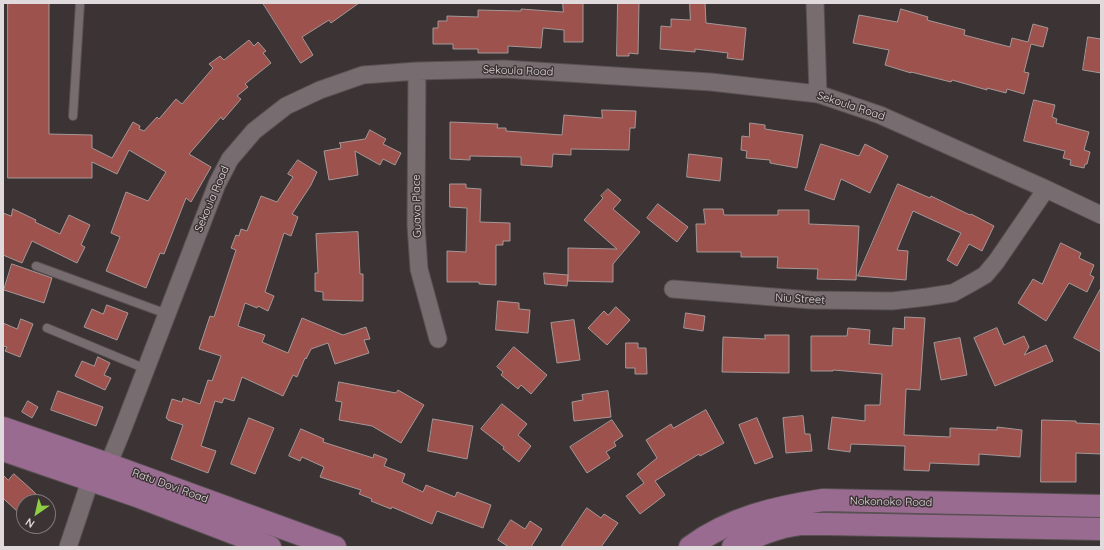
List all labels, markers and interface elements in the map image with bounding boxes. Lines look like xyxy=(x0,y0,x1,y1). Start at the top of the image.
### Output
street label: Sekoula Road xyxy=(483,63,553,79)
street label: Sekoula Road xyxy=(815,89,887,123)
street label: Sekoula Road xyxy=(192,164,232,234)
street label: Guava Place xyxy=(410,174,424,238)
street label: Niu Street xyxy=(775,291,825,307)
street label: Ratu Dovi Road xyxy=(130,466,210,506)
north arrow xyxy=(16,494,56,534)
street label: Nokonoko Road xyxy=(850,495,932,509)
text: N xyxy=(23,515,37,531)

